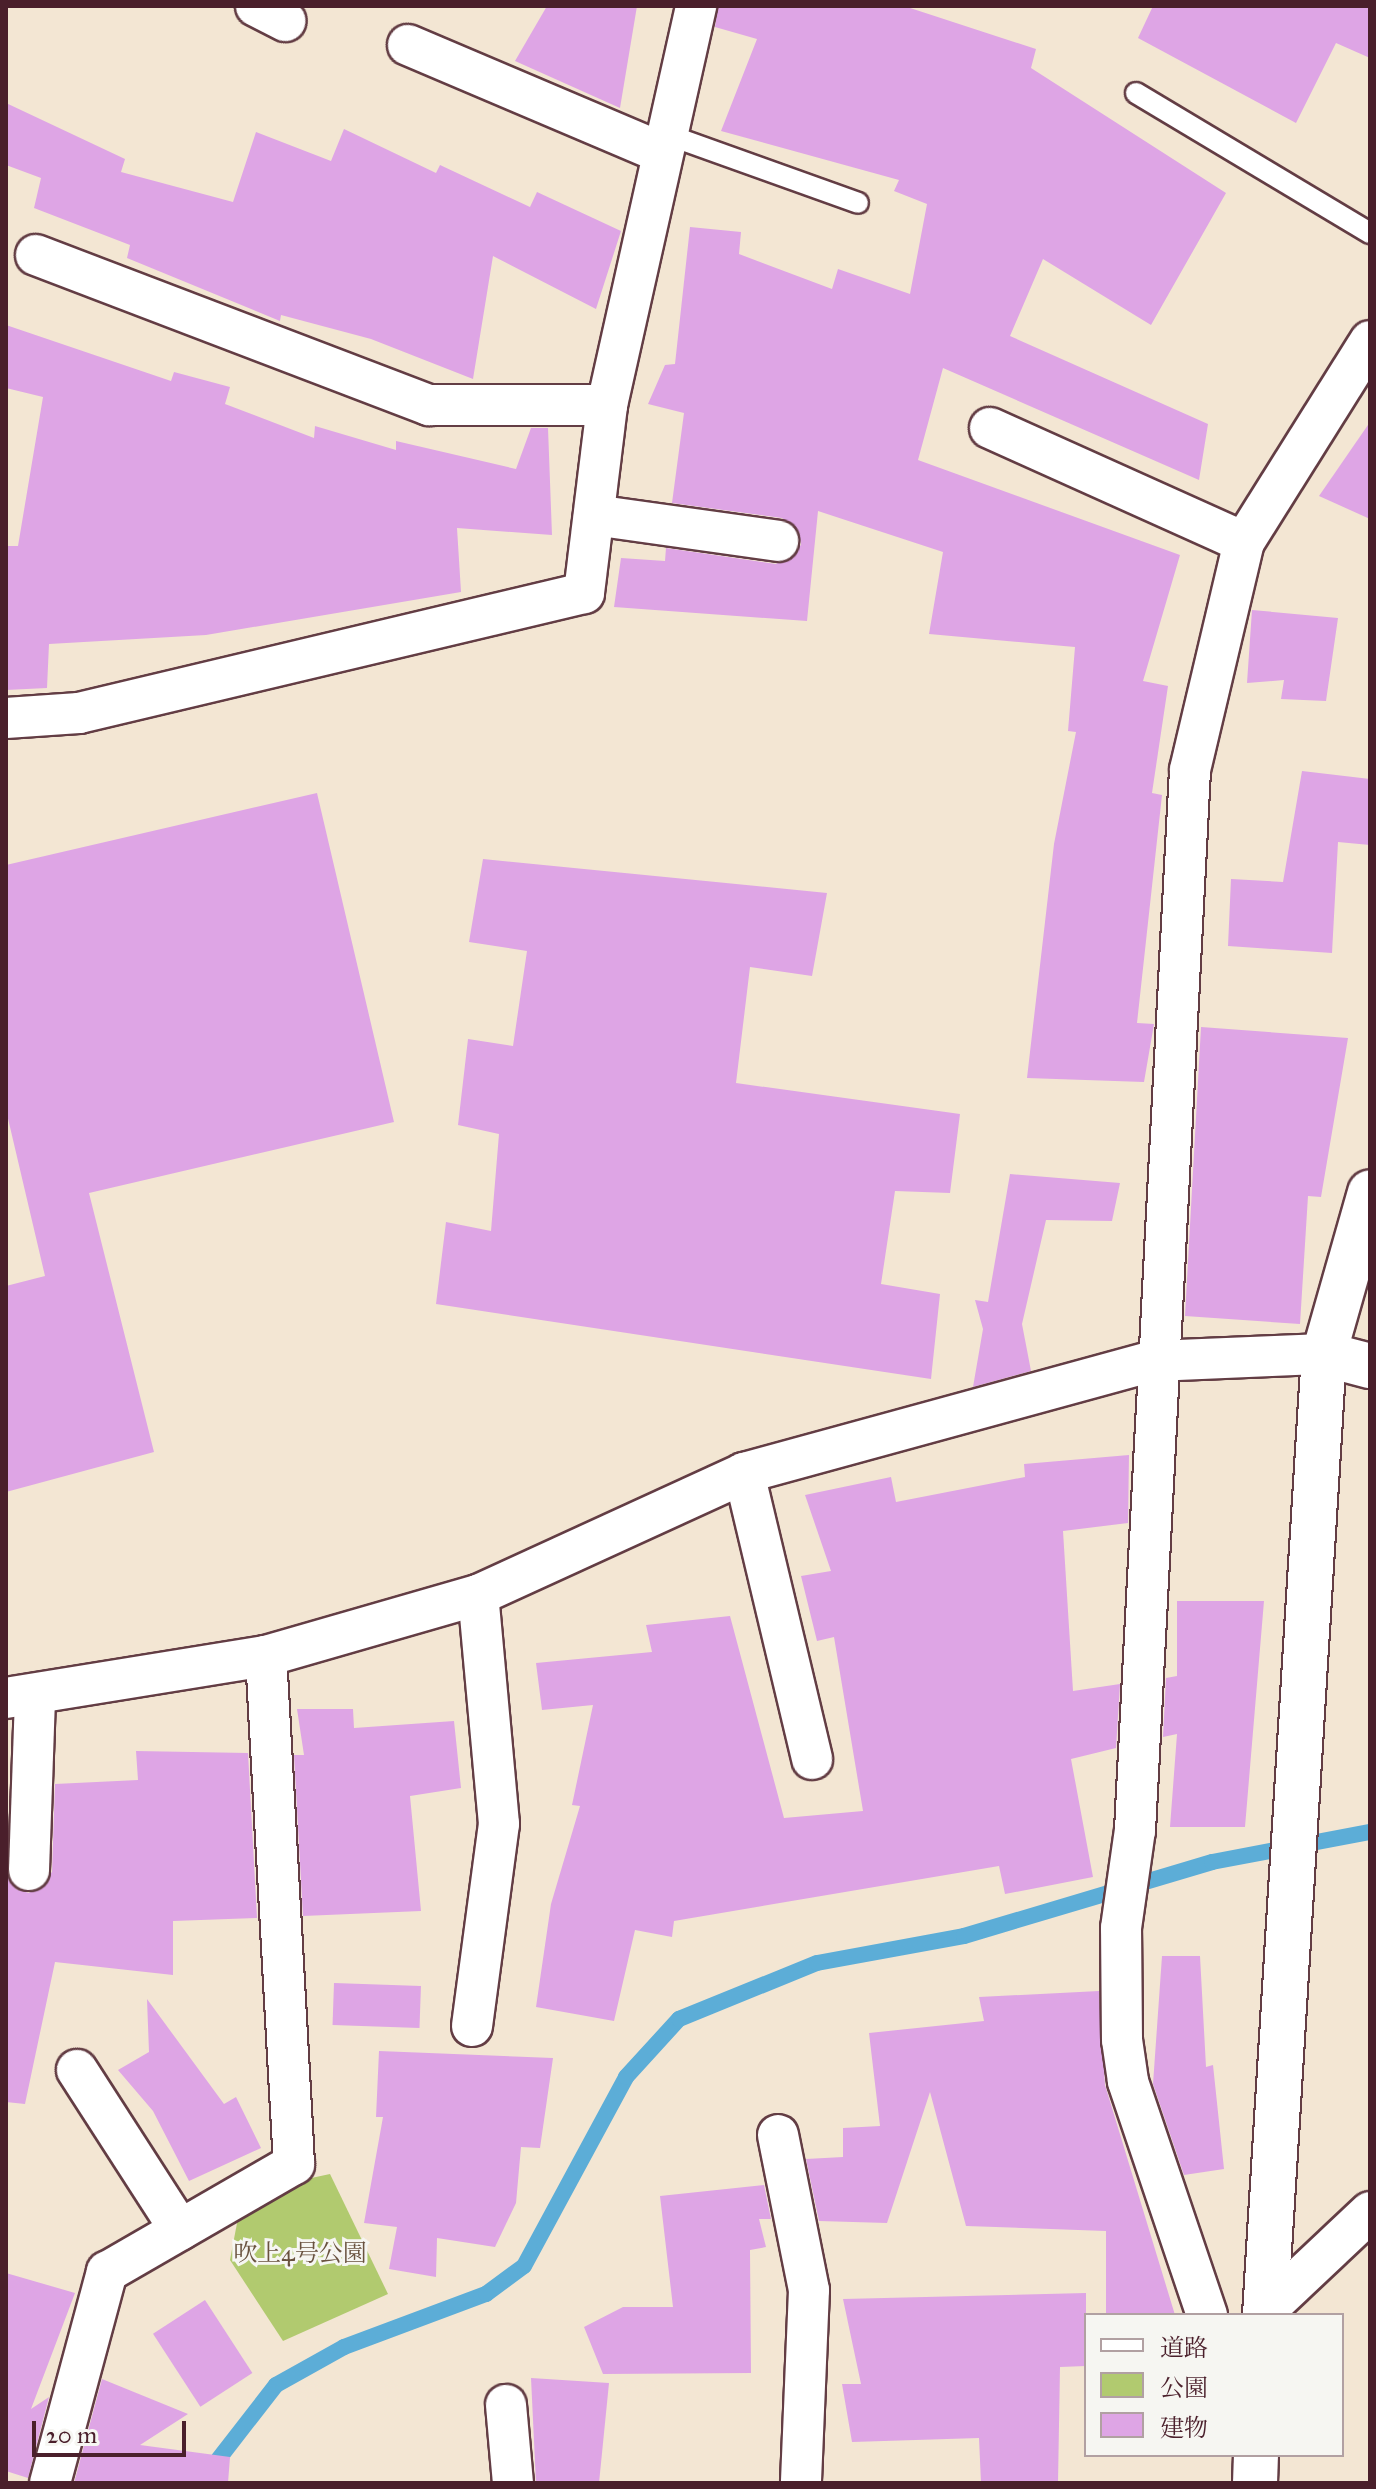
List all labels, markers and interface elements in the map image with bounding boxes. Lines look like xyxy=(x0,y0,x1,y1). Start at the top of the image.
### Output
park label: 吹上4号公園 xyxy=(233,2240,367,2268)
legend xyxy=(1084,2313,1344,2457)
text: 道路 xyxy=(1160,2333,1208,2363)
text: 公園 xyxy=(1160,2373,1208,2403)
scale bar xyxy=(36,2405,190,2455)
text: 建物 xyxy=(1160,2413,1208,2443)
text: 20 m xyxy=(46,2420,97,2450)

